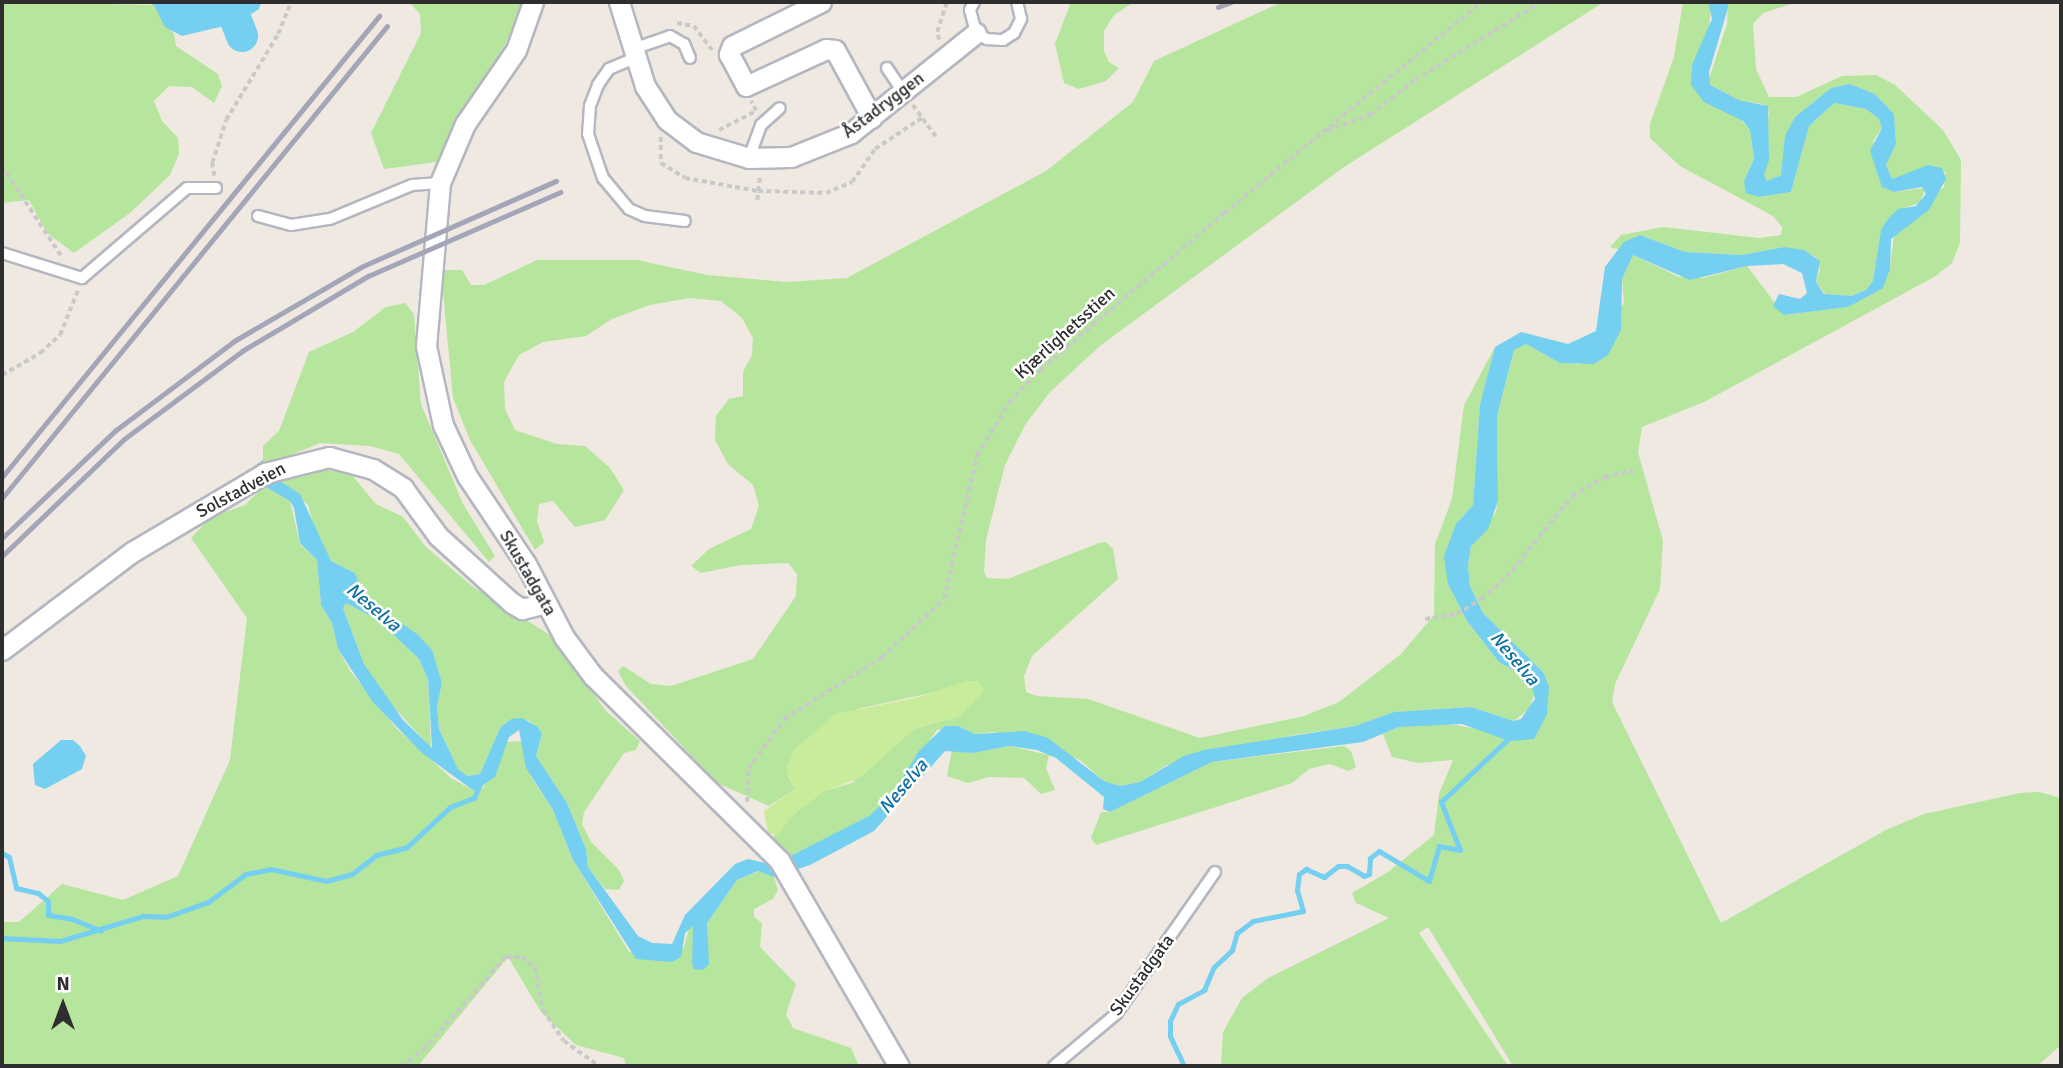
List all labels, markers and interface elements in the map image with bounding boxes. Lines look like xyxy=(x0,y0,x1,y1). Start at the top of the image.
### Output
street label: Åstadryggen xyxy=(838,67,928,143)
street label: Kjærlighetsstien xyxy=(1011,282,1119,384)
street label: Solstadveien xyxy=(193,457,289,523)
street label: Skustadgata xyxy=(495,526,561,620)
water label: Neselva xyxy=(341,579,405,637)
water label: Neselva xyxy=(1485,627,1543,691)
water label: Neselva xyxy=(875,755,933,819)
street label: Skustadgata xyxy=(1105,930,1179,1020)
north arrow xyxy=(28,970,98,1040)
text: N xyxy=(56,972,70,996)

